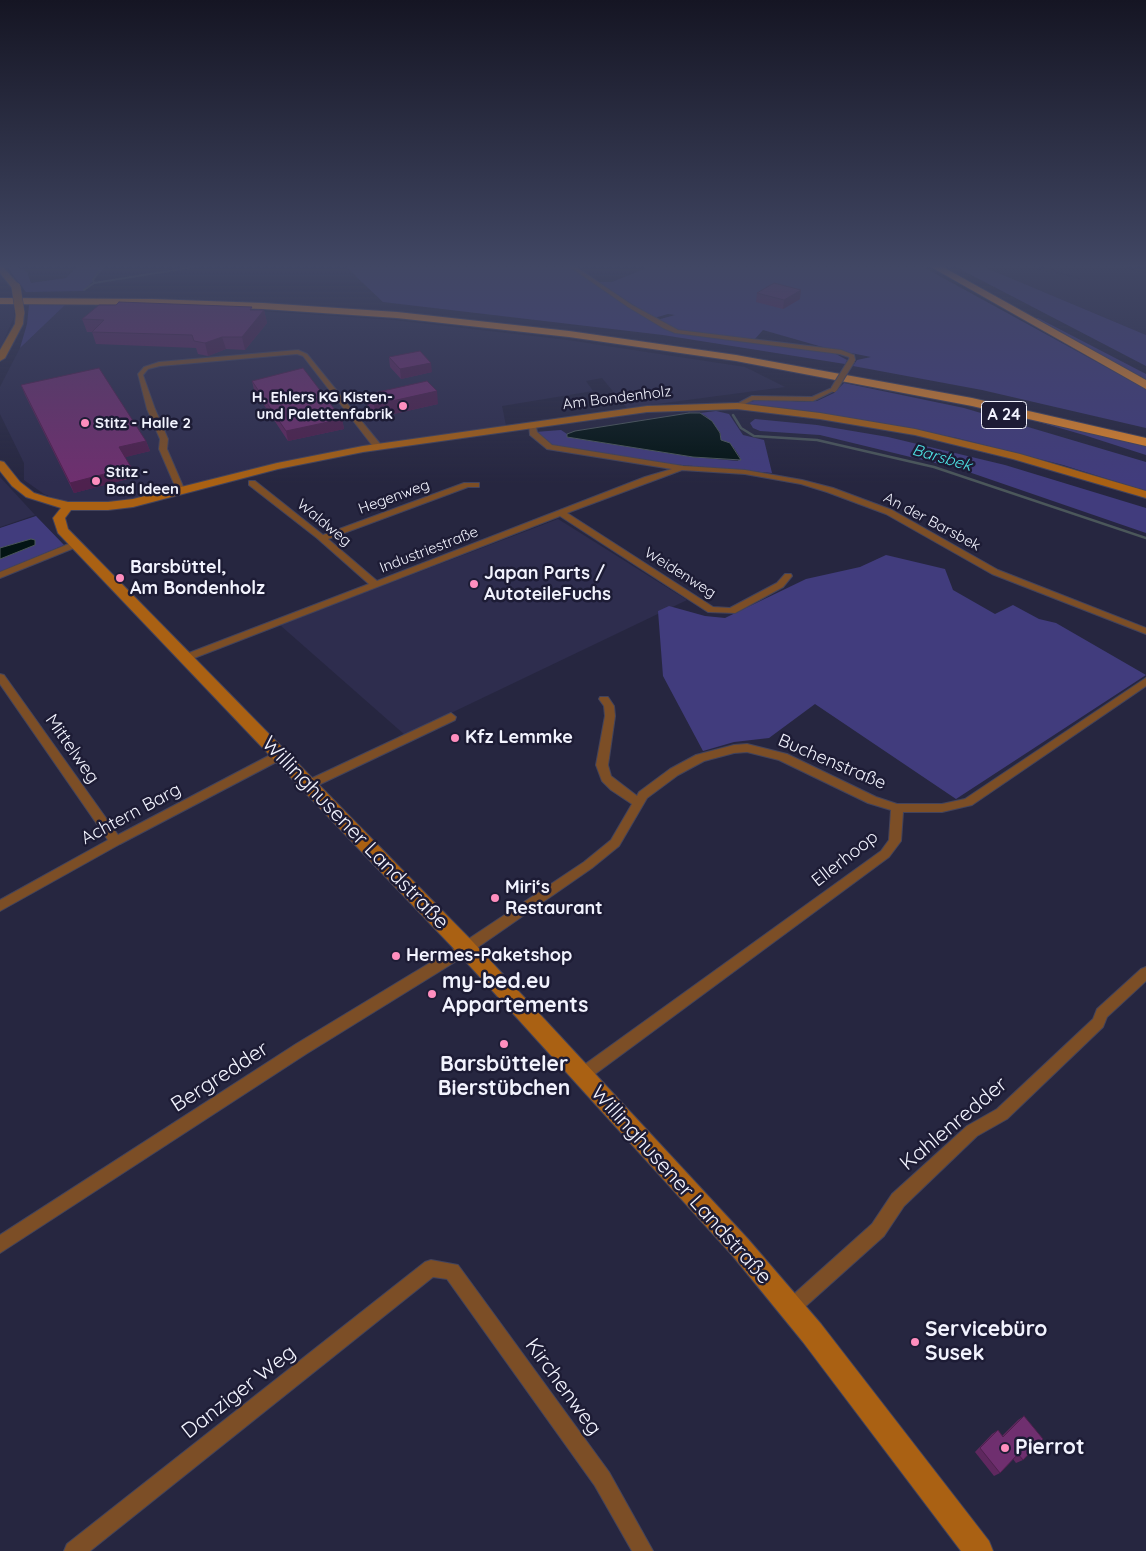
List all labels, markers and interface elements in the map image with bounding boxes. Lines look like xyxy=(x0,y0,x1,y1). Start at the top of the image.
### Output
street label: Am Bondenholz xyxy=(562,382,672,414)
place label: H. Ehlers KG Kisten- und Palettenfabrik xyxy=(252,388,393,423)
marker: H. Ehlers KG Kisten- und Palettenfabrik xyxy=(397,400,409,412)
road number: A 24 xyxy=(982,402,1026,428)
place label: Stitz - Halle 2 xyxy=(95,414,191,432)
marker: Stitz - Halle 2 xyxy=(79,417,91,429)
water label: Barsbek xyxy=(910,440,974,476)
place label: Stitz - Bad Ideen xyxy=(106,463,179,498)
marker: Stitz - Bad Ideen xyxy=(90,475,102,487)
street label: Hegenweg xyxy=(356,476,432,518)
street label: An der Barsbek xyxy=(880,489,984,555)
street label: Waldweg xyxy=(293,496,355,550)
street label: Industriestraße xyxy=(377,523,481,577)
street label: Weidenweg xyxy=(641,544,719,602)
place label: Barsbüttel, Am Bondenholz xyxy=(130,557,265,600)
place label: Japan Parts / AutoteileFuchs xyxy=(484,563,611,606)
marker: Barsbüttel, Am Bondenholz xyxy=(114,572,126,584)
marker: Japan Parts / AutoteileFuchs xyxy=(468,578,480,590)
street label: Mittelweg xyxy=(40,710,104,788)
place label: Kfz Lemmke xyxy=(465,727,573,749)
street label: Buchenstraße xyxy=(775,730,889,794)
street label: Willinghusener Landstraße xyxy=(256,731,454,935)
marker: Kfz Lemmke xyxy=(449,732,461,744)
street label: Achtern Barg xyxy=(77,779,185,849)
street label: Ellerhoop xyxy=(808,826,882,892)
place label: Miri‘s Restaurant xyxy=(505,877,603,920)
marker: Miri‘s Restaurant xyxy=(489,892,501,904)
place label: Hermes-Paketshop xyxy=(406,945,572,967)
marker: Hermes-Paketshop xyxy=(390,950,402,962)
place label: my-bed.eu Appartements xyxy=(442,969,588,1019)
marker: my-bed.eu Appartements xyxy=(426,988,438,1000)
street label: Bergredder xyxy=(166,1036,274,1118)
marker: Barsbütteler Bierstübchen xyxy=(498,1038,510,1050)
place label: Barsbütteler Bierstübchen xyxy=(438,1052,570,1102)
street label: Kahlenredder xyxy=(895,1072,1013,1176)
street label: Willinghusener Landstraße xyxy=(585,1081,777,1289)
place label: Servicebüro Susek xyxy=(925,1317,1047,1367)
street label: Kirchenweg xyxy=(519,1334,607,1440)
marker: Servicebüro Susek xyxy=(909,1336,921,1348)
street label: Danziger Weg xyxy=(177,1340,301,1444)
place label: Pierrot xyxy=(1015,1435,1084,1461)
marker: Pierrot xyxy=(999,1442,1011,1454)

